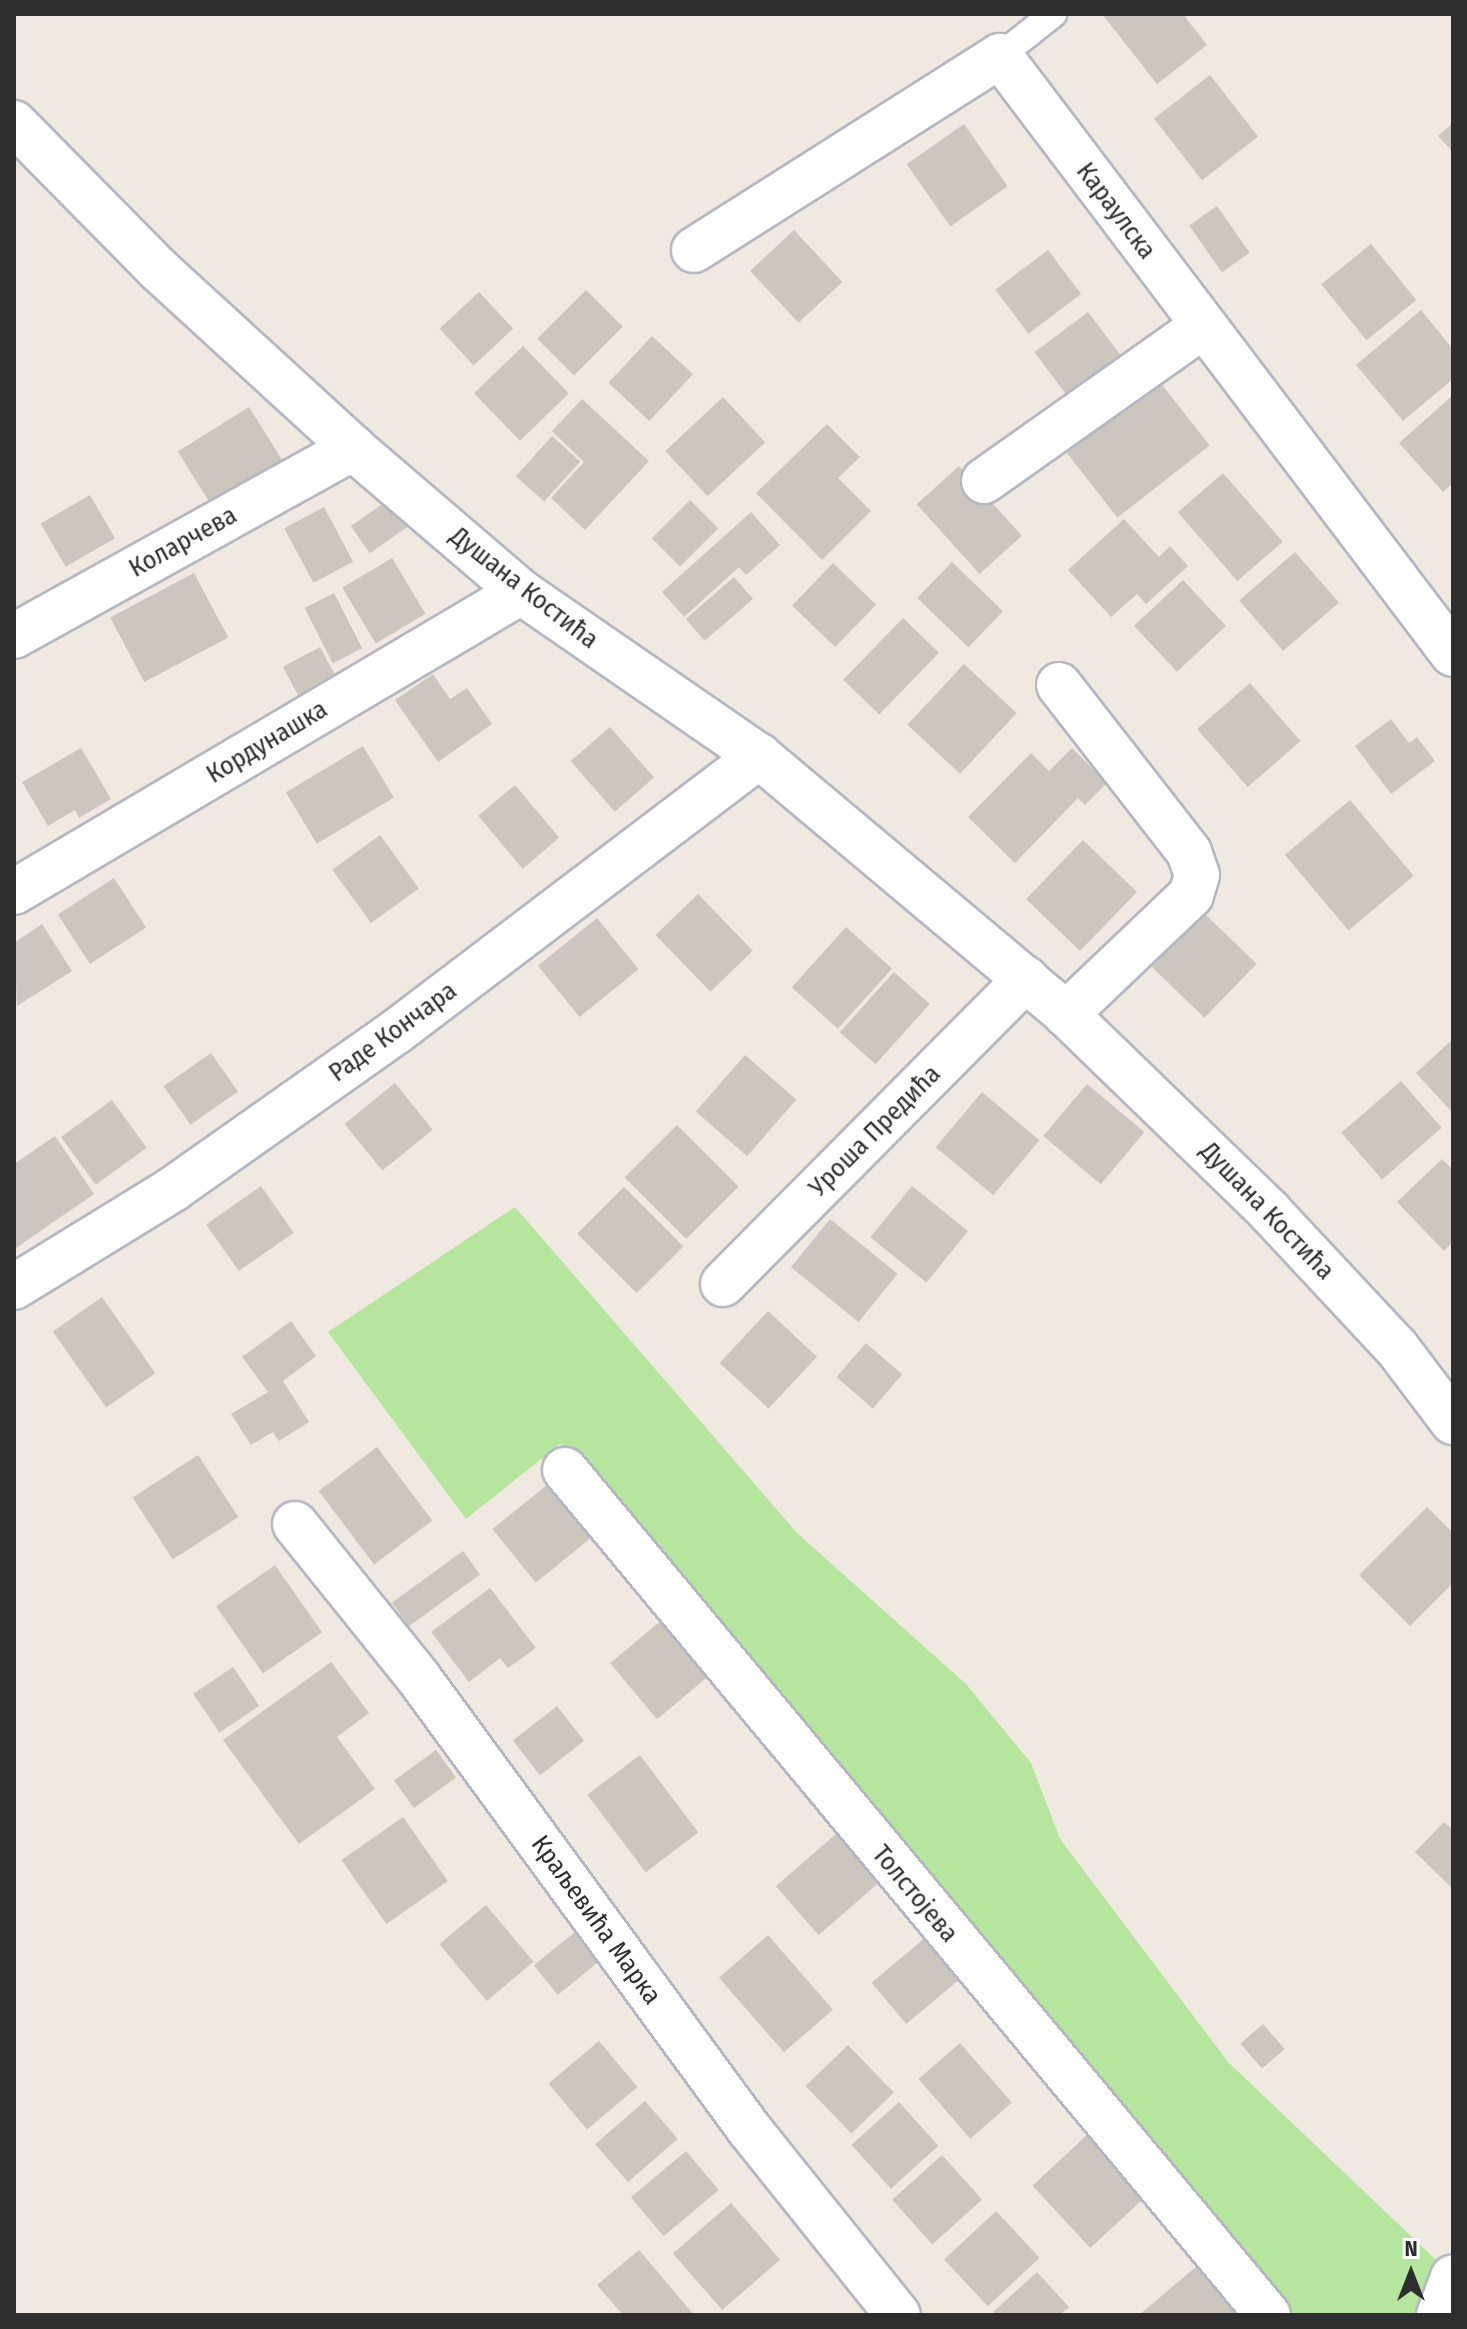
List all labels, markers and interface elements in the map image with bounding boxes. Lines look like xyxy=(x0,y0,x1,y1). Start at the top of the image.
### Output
street label: Караулска xyxy=(1070,157,1162,265)
street label: Коларчева xyxy=(124,500,242,584)
street label: Душана Костића xyxy=(444,520,604,656)
street label: Кордунашка xyxy=(201,694,333,790)
street label: Раде Кончара xyxy=(323,975,463,1089)
street label: Уроша Предића xyxy=(803,1059,947,1203)
street label: Душана Костића xyxy=(1193,1136,1341,1286)
street label: Краљевића Марка xyxy=(524,1830,668,2010)
street label: Толстојева xyxy=(865,1839,965,1949)
north arrow xyxy=(1371,2233,1451,2313)
text: N xyxy=(1404,2235,1418,2262)

